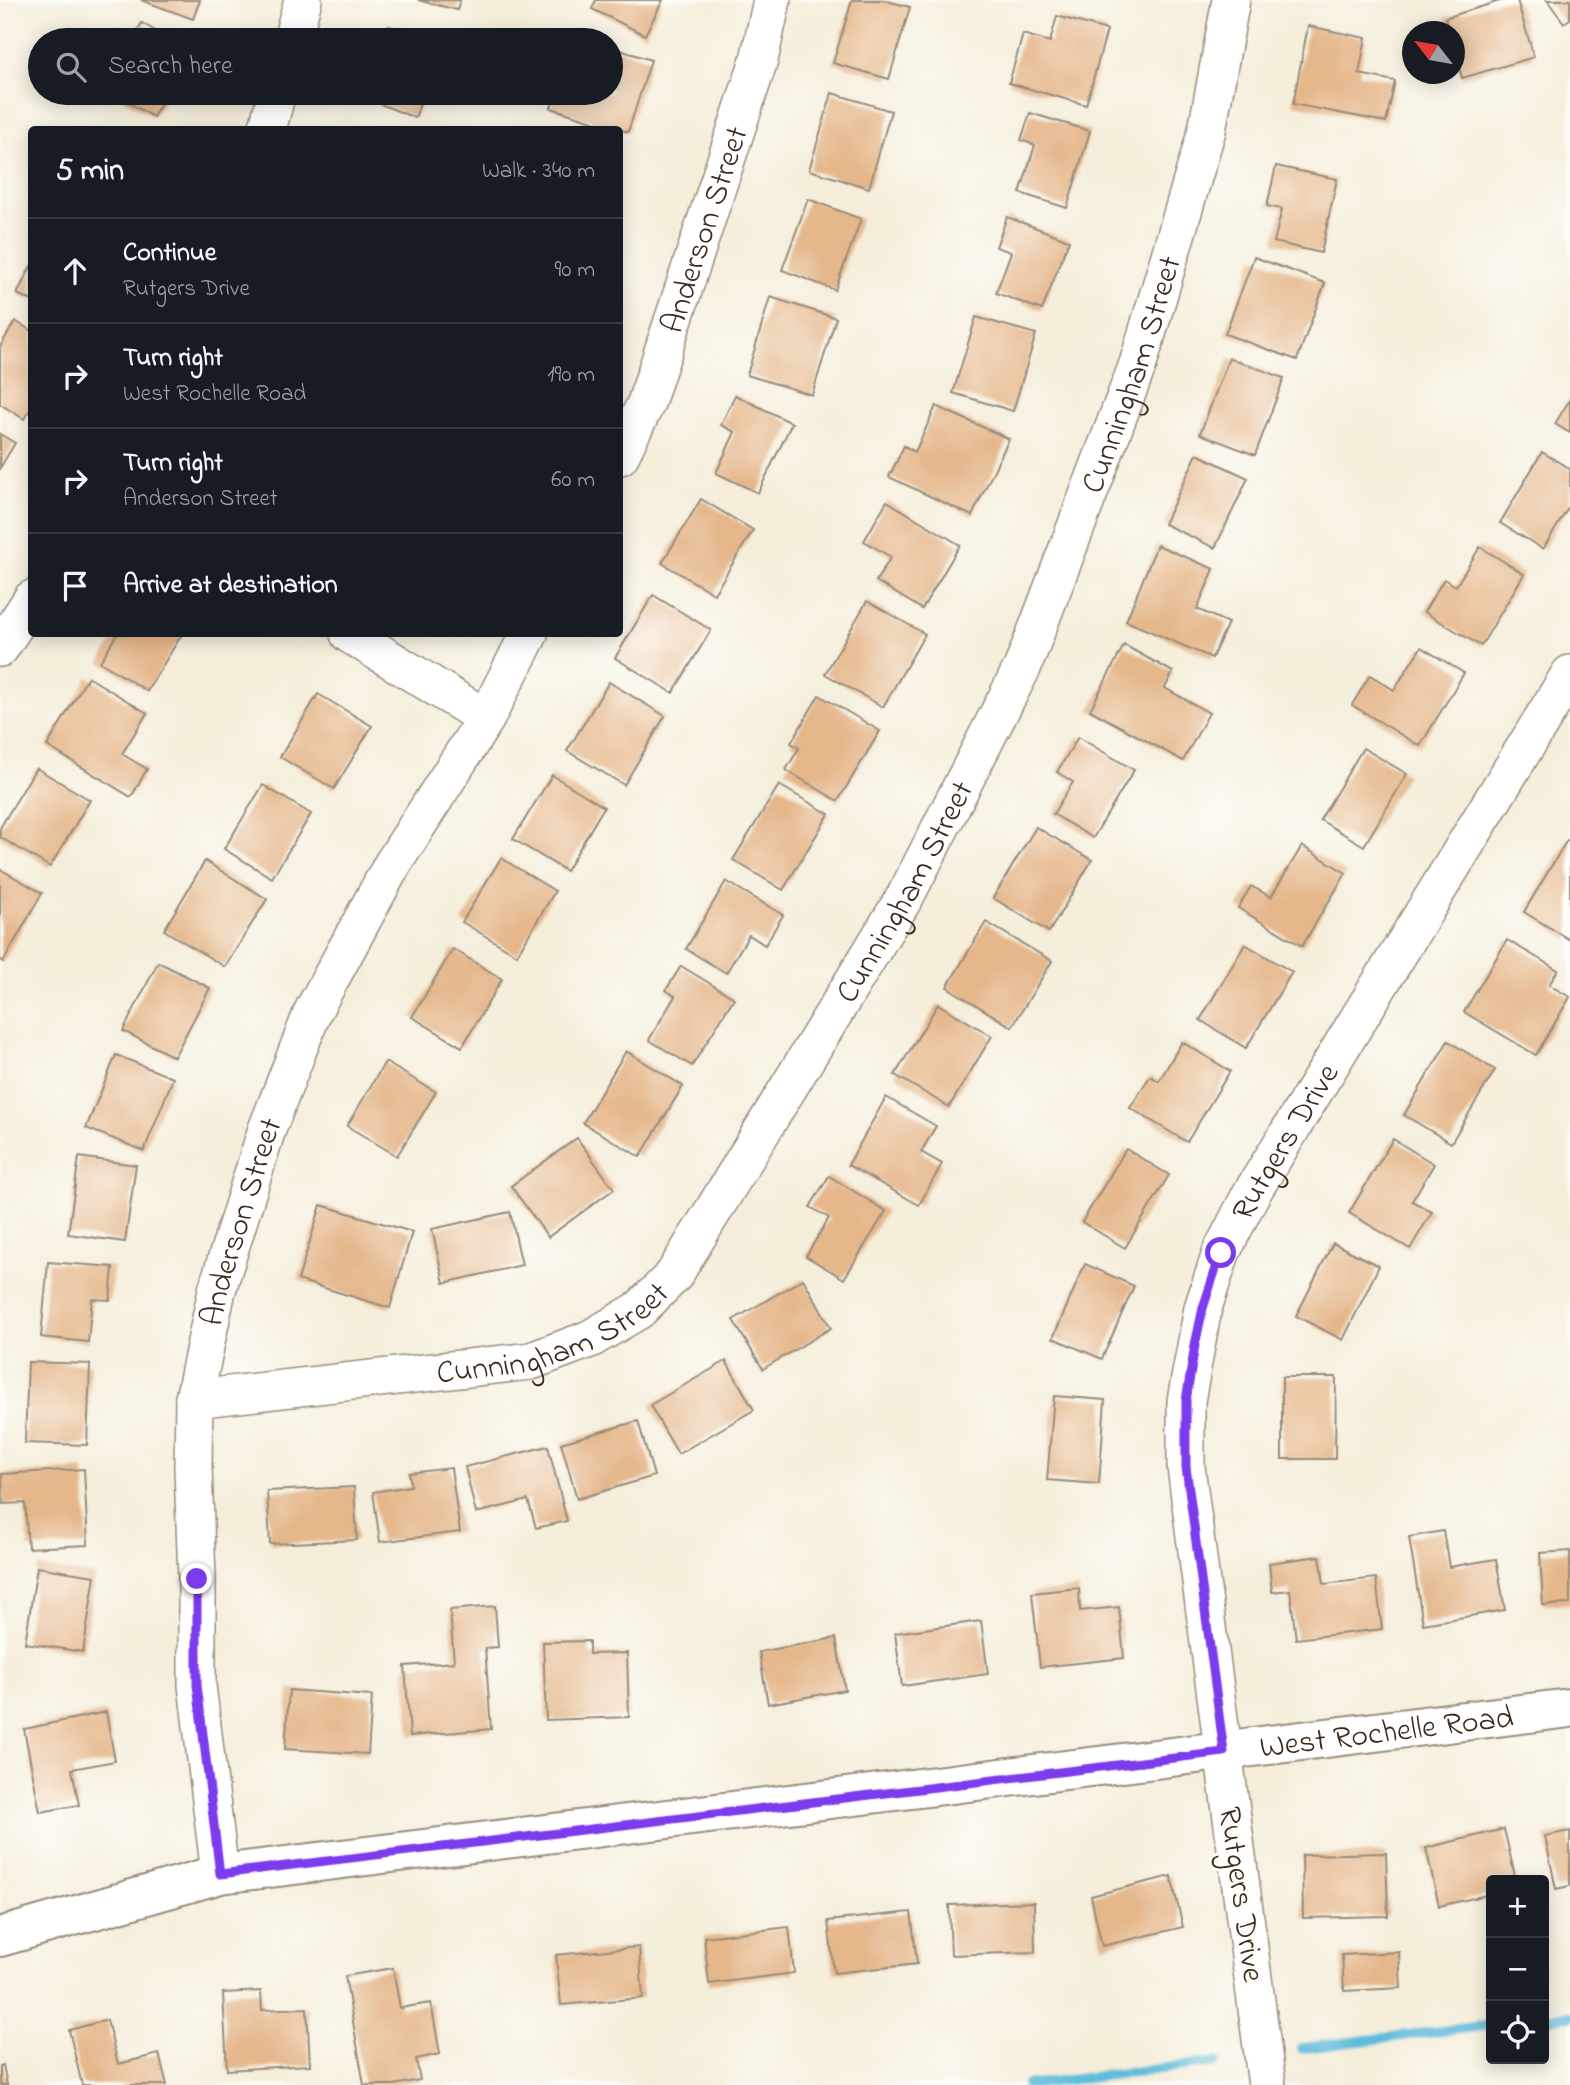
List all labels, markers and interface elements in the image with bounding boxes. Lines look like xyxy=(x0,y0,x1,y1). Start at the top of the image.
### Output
north arrow xyxy=(1402,21,1465,84)
search box xyxy=(28,28,623,105)
icon: search xyxy=(52,48,90,86)
text: Search here xyxy=(108,48,233,86)
street label: Anderson Street xyxy=(651,121,763,340)
text: 5 min xyxy=(56,150,124,194)
text: Walk · 340 m xyxy=(482,155,595,188)
text: Continue xyxy=(123,235,216,273)
street label: Cunningham Street xyxy=(1071,251,1196,501)
icon: ahead xyxy=(56,252,94,290)
text: 90 m xyxy=(555,254,595,287)
text: Rutgers Drive xyxy=(123,273,250,306)
text: Turn right xyxy=(123,340,223,378)
icon: right xyxy=(56,357,94,395)
text: 190 m xyxy=(547,359,595,392)
text: West Rochelle Road xyxy=(123,378,306,411)
text: Turn right xyxy=(123,445,223,483)
icon: right xyxy=(56,462,94,500)
text: 60 m xyxy=(551,464,595,497)
text: Anderson Street xyxy=(123,483,278,516)
icon: arrive xyxy=(56,567,94,605)
text: Arrive at destination xyxy=(123,567,338,605)
street label: Cunningham Street xyxy=(825,773,988,1013)
street label: Rutgers Drive xyxy=(1221,1055,1353,1230)
street label: Anderson Street xyxy=(190,1111,296,1330)
route start xyxy=(1205,1237,1236,1268)
street label: Cunningham Street xyxy=(434,1272,682,1398)
route end xyxy=(181,1563,212,1594)
street label: West Rochelle Road xyxy=(1257,1695,1516,1773)
street label: Rutgers Drive xyxy=(1204,1804,1275,1986)
map controls xyxy=(1486,1875,1549,2064)
button: + xyxy=(1486,1875,1549,1938)
button: − xyxy=(1486,1938,1549,2001)
button: locate xyxy=(1486,2001,1549,2064)

